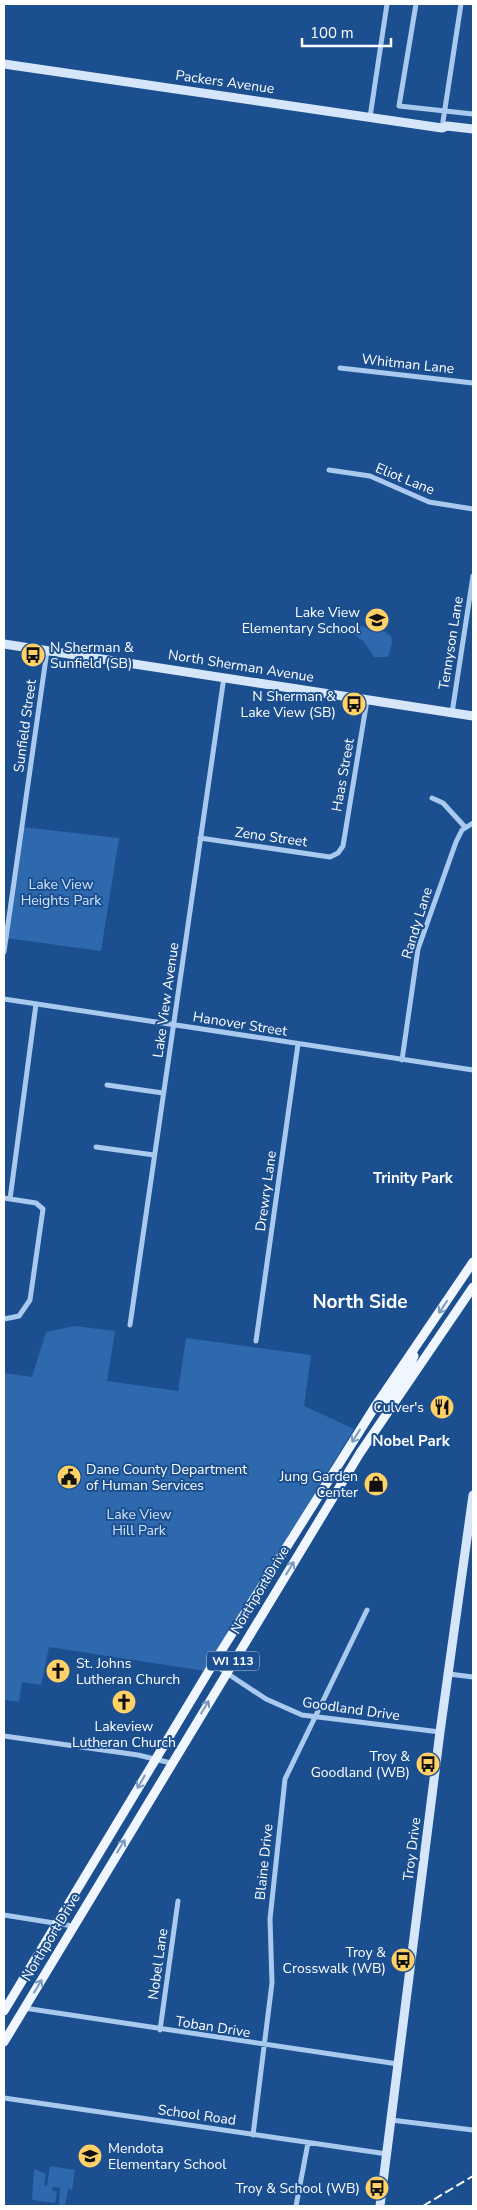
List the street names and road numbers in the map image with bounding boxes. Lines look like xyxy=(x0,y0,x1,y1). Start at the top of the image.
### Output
street label: Packers Avenue xyxy=(174,66,276,98)
street label: Whitman Lane xyxy=(361,350,455,378)
street label: Eliot Lane xyxy=(373,459,437,499)
street label: Tennyson Lane xyxy=(434,595,468,691)
street label: North Sherman Avenue xyxy=(167,645,315,687)
street label: Sunfield Street xyxy=(9,678,41,774)
street label: Haas Street xyxy=(327,737,359,813)
street label: Zeno Street xyxy=(234,823,309,852)
street label: Randy Lane xyxy=(397,885,437,961)
street label: Lake View Avenue xyxy=(149,941,183,1059)
street label: Hanover Street xyxy=(192,1007,289,1041)
street label: Drewry Lane xyxy=(251,1150,281,1232)
street label: Northport Drive xyxy=(226,1543,294,1637)
road number: WI 113 xyxy=(207,1652,259,1670)
street label: Goodland Drive xyxy=(301,1693,401,1725)
street label: Troy Drive xyxy=(399,1816,425,1882)
street label: Blaine Drive xyxy=(251,1823,277,1901)
street label: Northport Drive xyxy=(17,1890,85,1984)
street label: Nobel Lane xyxy=(144,1927,172,2001)
street label: Toban Drive xyxy=(174,2012,252,2042)
street label: School Road xyxy=(157,2100,237,2130)

